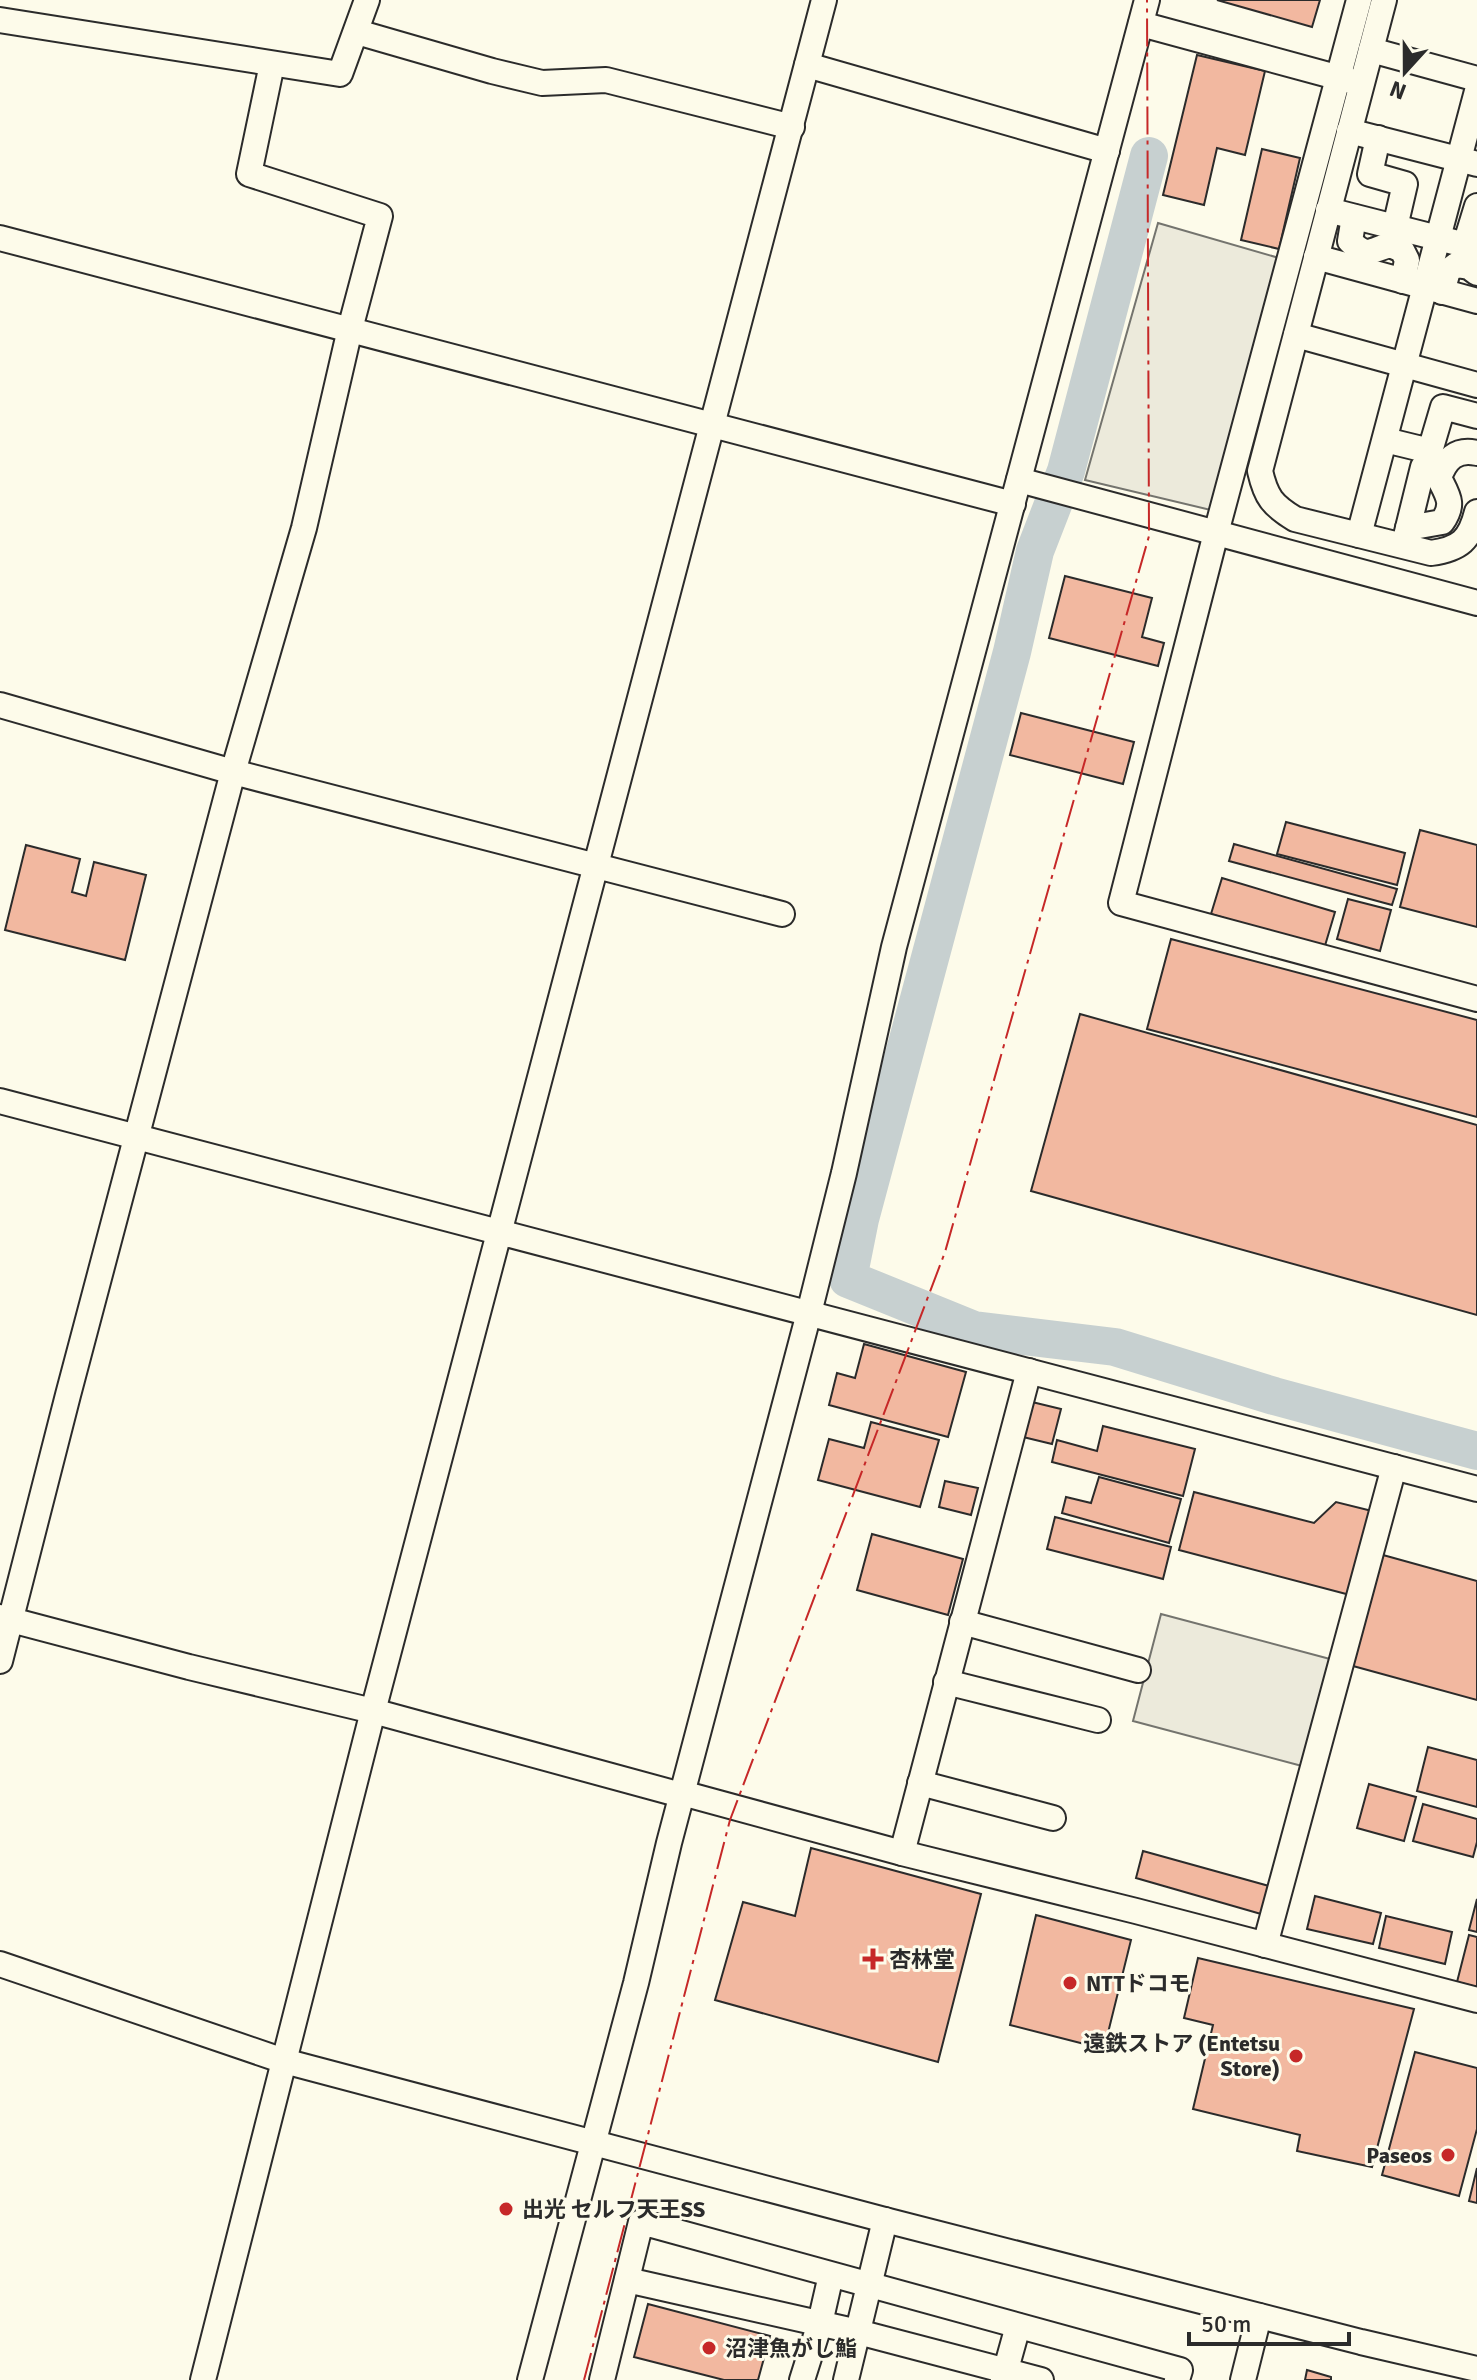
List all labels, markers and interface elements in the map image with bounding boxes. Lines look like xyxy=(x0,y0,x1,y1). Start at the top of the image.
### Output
north arrow xyxy=(1365,32,1445,112)
text: N xyxy=(1386,75,1410,106)
place label: 杏林堂 xyxy=(889,1946,955,1973)
marker: 杏林堂 xyxy=(864,1950,882,1968)
place label: NTTドコモ xyxy=(1086,1970,1191,1997)
marker: NTTドコモ xyxy=(1061,1974,1079,1992)
place label: 遠鉄ストア (Entetsu Store) xyxy=(1083,2030,1280,2082)
marker: 遠鉄ストア (Entetsu Store) xyxy=(1287,2047,1305,2065)
place label: Paseos xyxy=(1366,2142,1432,2169)
marker: Paseos xyxy=(1439,2146,1457,2164)
place label: 出光 セルフ天王SS xyxy=(522,2196,705,2223)
marker: 出光 セルフ天王SS xyxy=(497,2200,515,2218)
scale bar xyxy=(1189,2296,1349,2346)
text: 50 m xyxy=(1201,2309,1251,2339)
place label: 沼津魚がし鮨 xyxy=(725,2335,857,2362)
marker: 沼津魚がし鮨 xyxy=(700,2339,718,2357)

